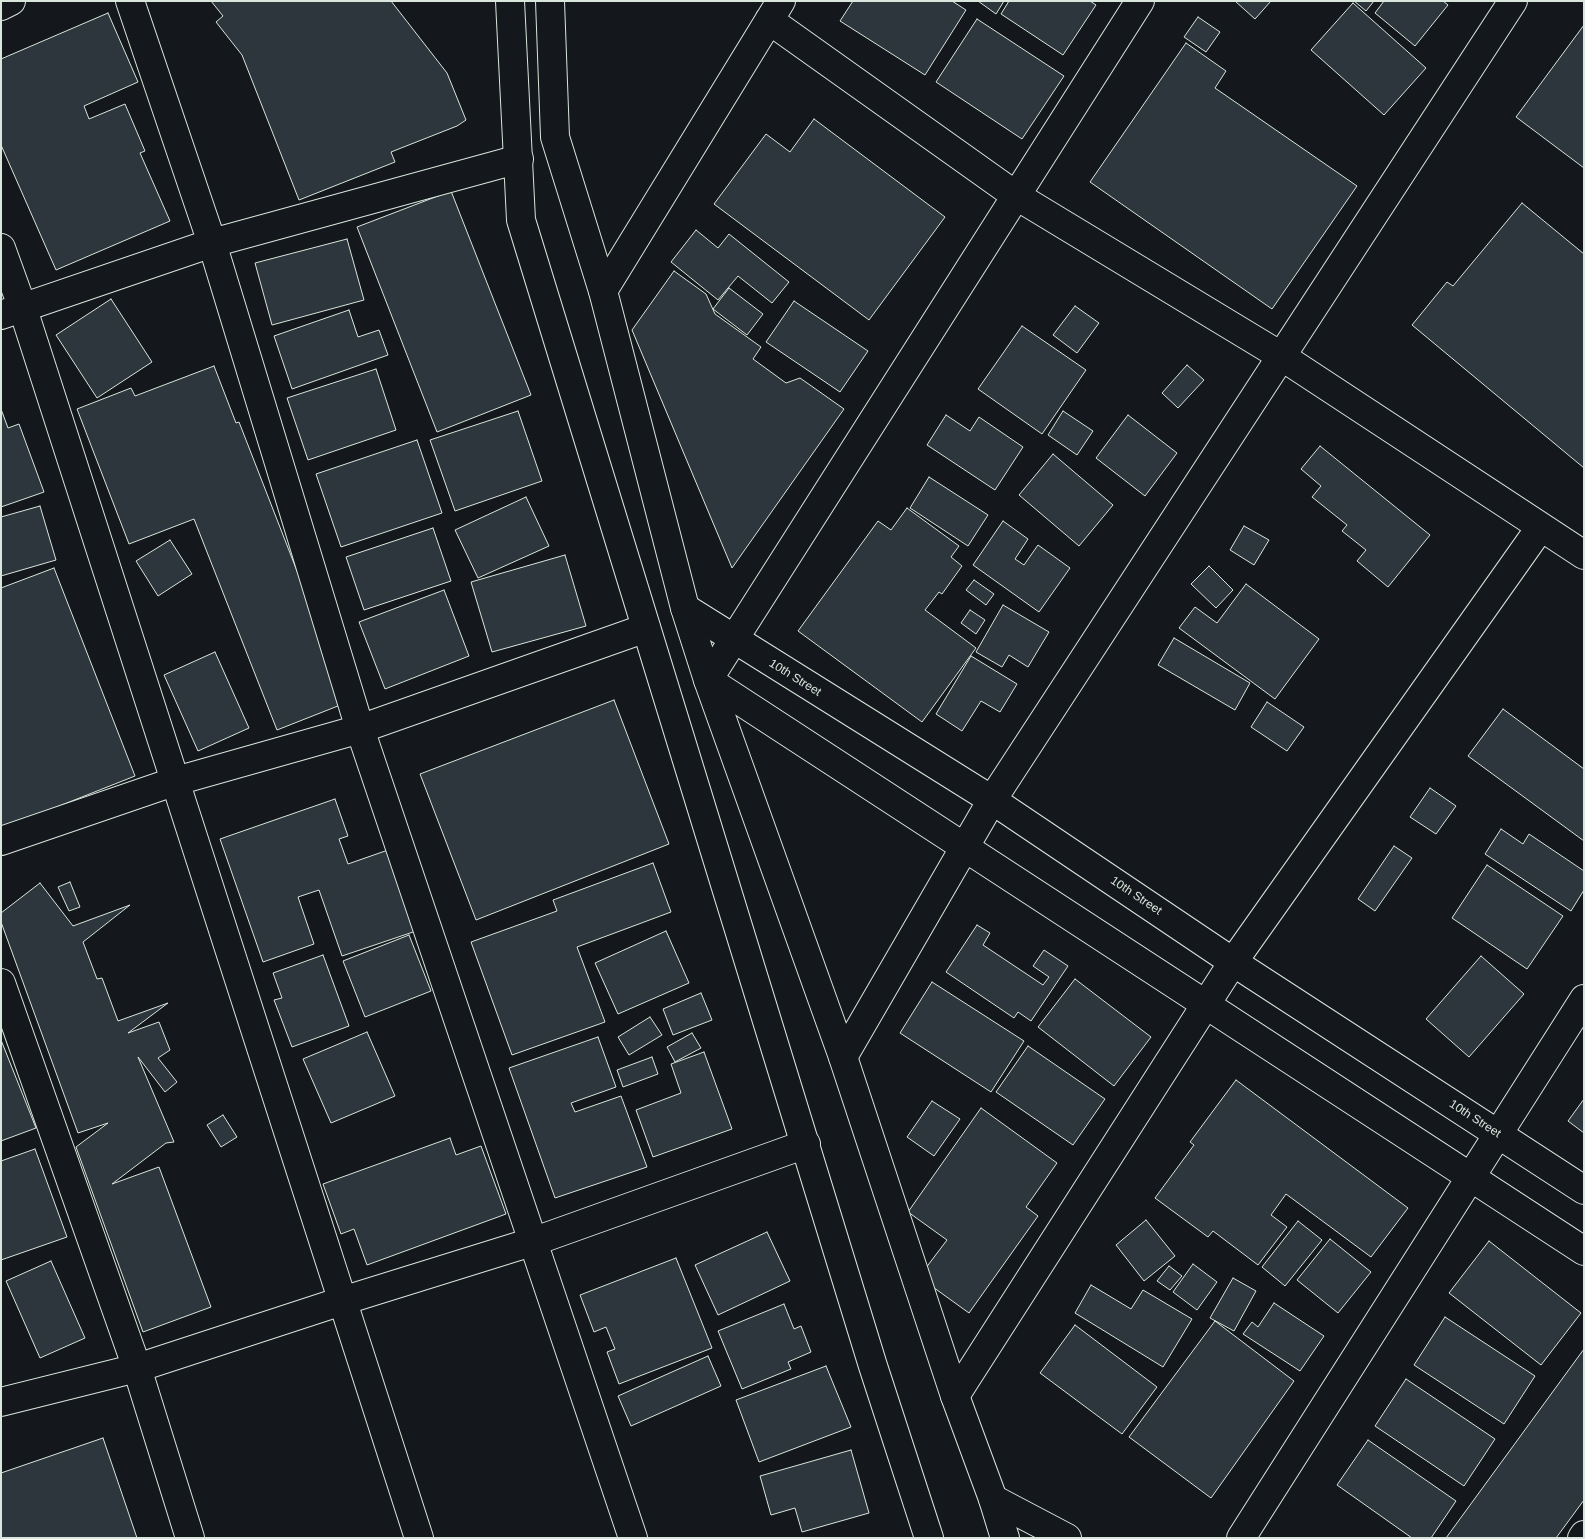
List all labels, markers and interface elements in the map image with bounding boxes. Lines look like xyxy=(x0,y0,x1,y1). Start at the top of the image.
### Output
street label: 10th Street xyxy=(766,656,824,700)
street label: 10th Street xyxy=(1108,874,1164,918)
street label: 10th Street xyxy=(1446,1097,1504,1141)

